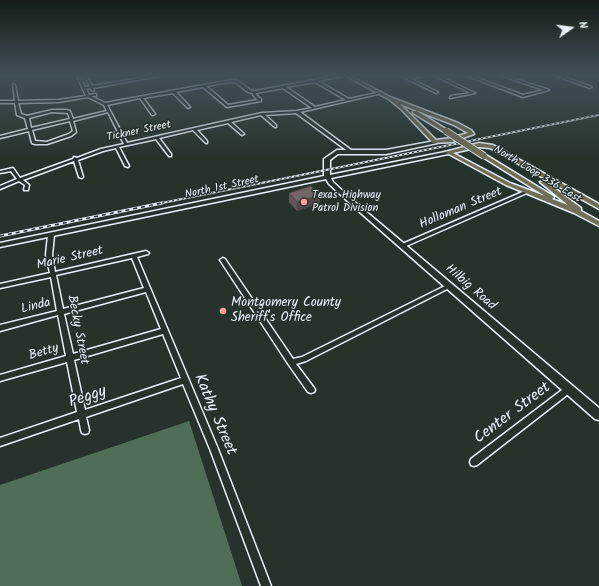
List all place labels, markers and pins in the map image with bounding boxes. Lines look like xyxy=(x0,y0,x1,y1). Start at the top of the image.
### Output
place label: Texas Highway Patrol Division xyxy=(312,189,381,215)
marker: Texas Highway Patrol Division xyxy=(299,197,309,207)
place label: Montgomery County Sheriff's Office xyxy=(231,296,341,327)
marker: Montgomery County Sheriff's Office xyxy=(218,306,228,316)

